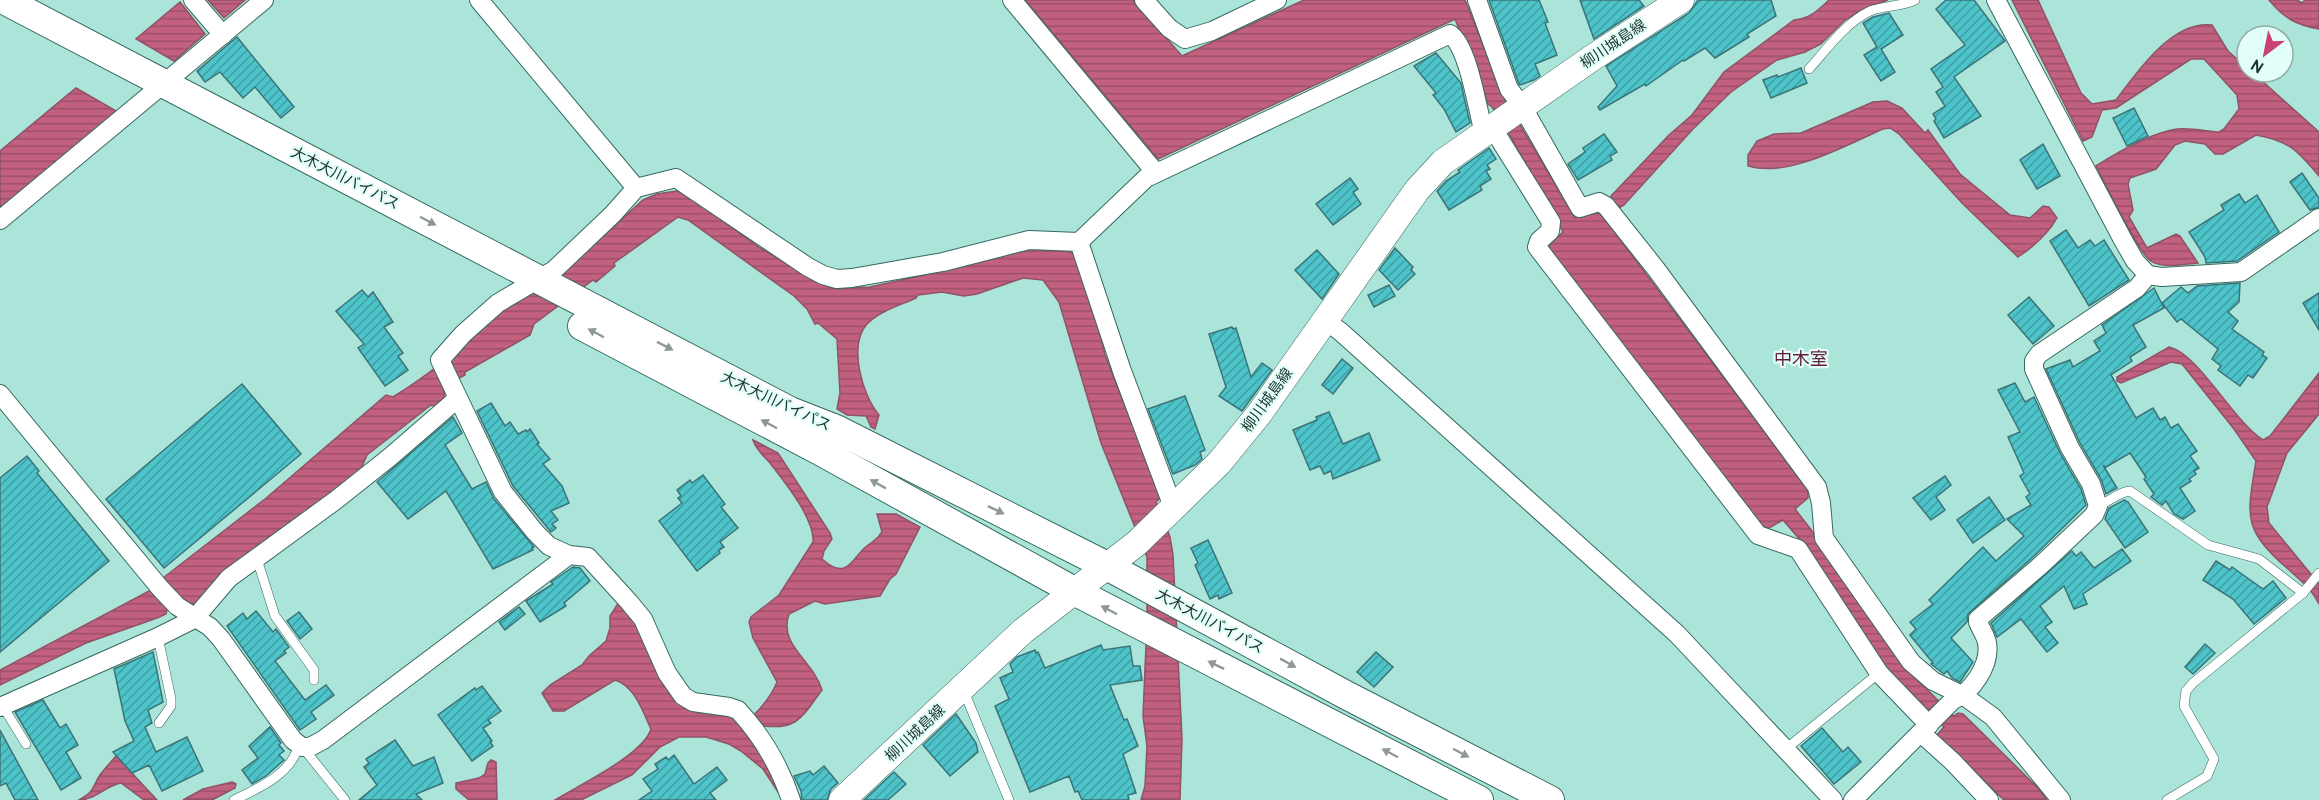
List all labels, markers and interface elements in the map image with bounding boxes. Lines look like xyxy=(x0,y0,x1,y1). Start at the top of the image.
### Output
street label: 柳川城島線 xyxy=(1577,16,1650,74)
north arrow xyxy=(2235,24,2295,84)
text: N xyxy=(2248,53,2268,77)
street label: 大木大川バイパス xyxy=(287,144,402,215)
one-way arrow xyxy=(420,216,437,226)
one-way arrow xyxy=(587,328,604,338)
one-way arrow xyxy=(657,341,674,351)
district label: 中木室 xyxy=(1774,349,1828,372)
street label: 柳川城島線 xyxy=(1238,365,1298,437)
street label: 大木大川バイパス xyxy=(717,368,834,436)
one-way arrow xyxy=(760,419,777,429)
one-way arrow xyxy=(870,478,886,489)
one-way arrow xyxy=(987,505,1004,515)
street label: 大木大川バイパス xyxy=(1152,586,1267,659)
one-way arrow xyxy=(1100,605,1117,615)
one-way arrow xyxy=(1280,658,1297,668)
one-way arrow xyxy=(1208,661,1225,670)
street label: 柳川城島線 xyxy=(882,702,950,767)
one-way arrow xyxy=(1381,748,1398,758)
one-way arrow xyxy=(1452,749,1469,758)

